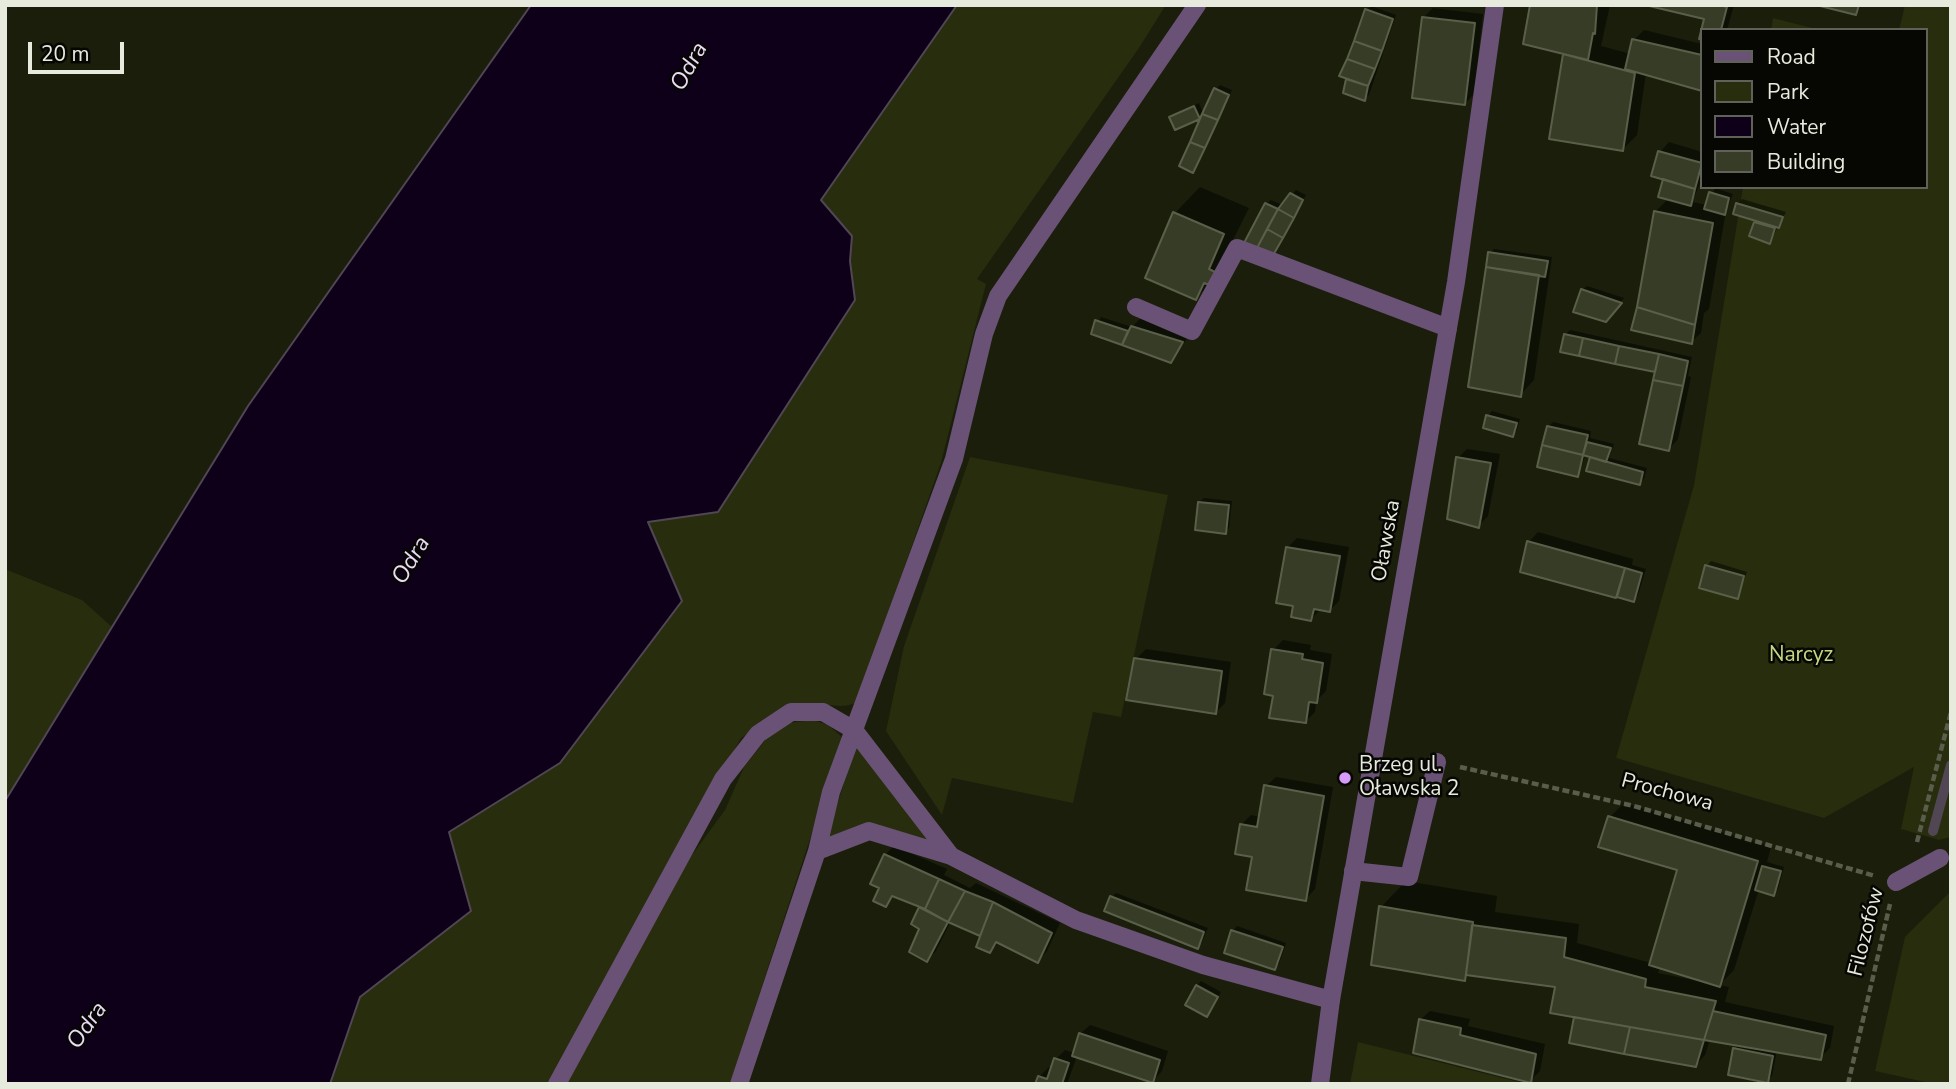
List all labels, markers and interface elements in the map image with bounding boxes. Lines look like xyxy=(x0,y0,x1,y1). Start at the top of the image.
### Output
scale bar xyxy=(32,28,128,72)
legend xyxy=(1700,28,1928,189)
water label: Odra xyxy=(665,38,715,96)
text: 20 m xyxy=(41,40,90,68)
text: Road xyxy=(1767,43,1816,71)
text: Park xyxy=(1767,78,1809,106)
text: Water xyxy=(1767,113,1826,141)
text: Building xyxy=(1767,148,1845,176)
street label: Oławska xyxy=(1367,498,1407,584)
water label: Odra xyxy=(387,532,437,590)
park label: Narcyz xyxy=(1769,643,1833,669)
place label: Brzeg ul. Oławska 2 xyxy=(1359,753,1459,803)
street label: Prochowa xyxy=(1618,769,1716,817)
marker: Brzeg ul. Oławska 2 xyxy=(1337,770,1353,786)
street label: Filozofów xyxy=(1844,885,1890,979)
water label: Odra xyxy=(62,997,114,1055)

